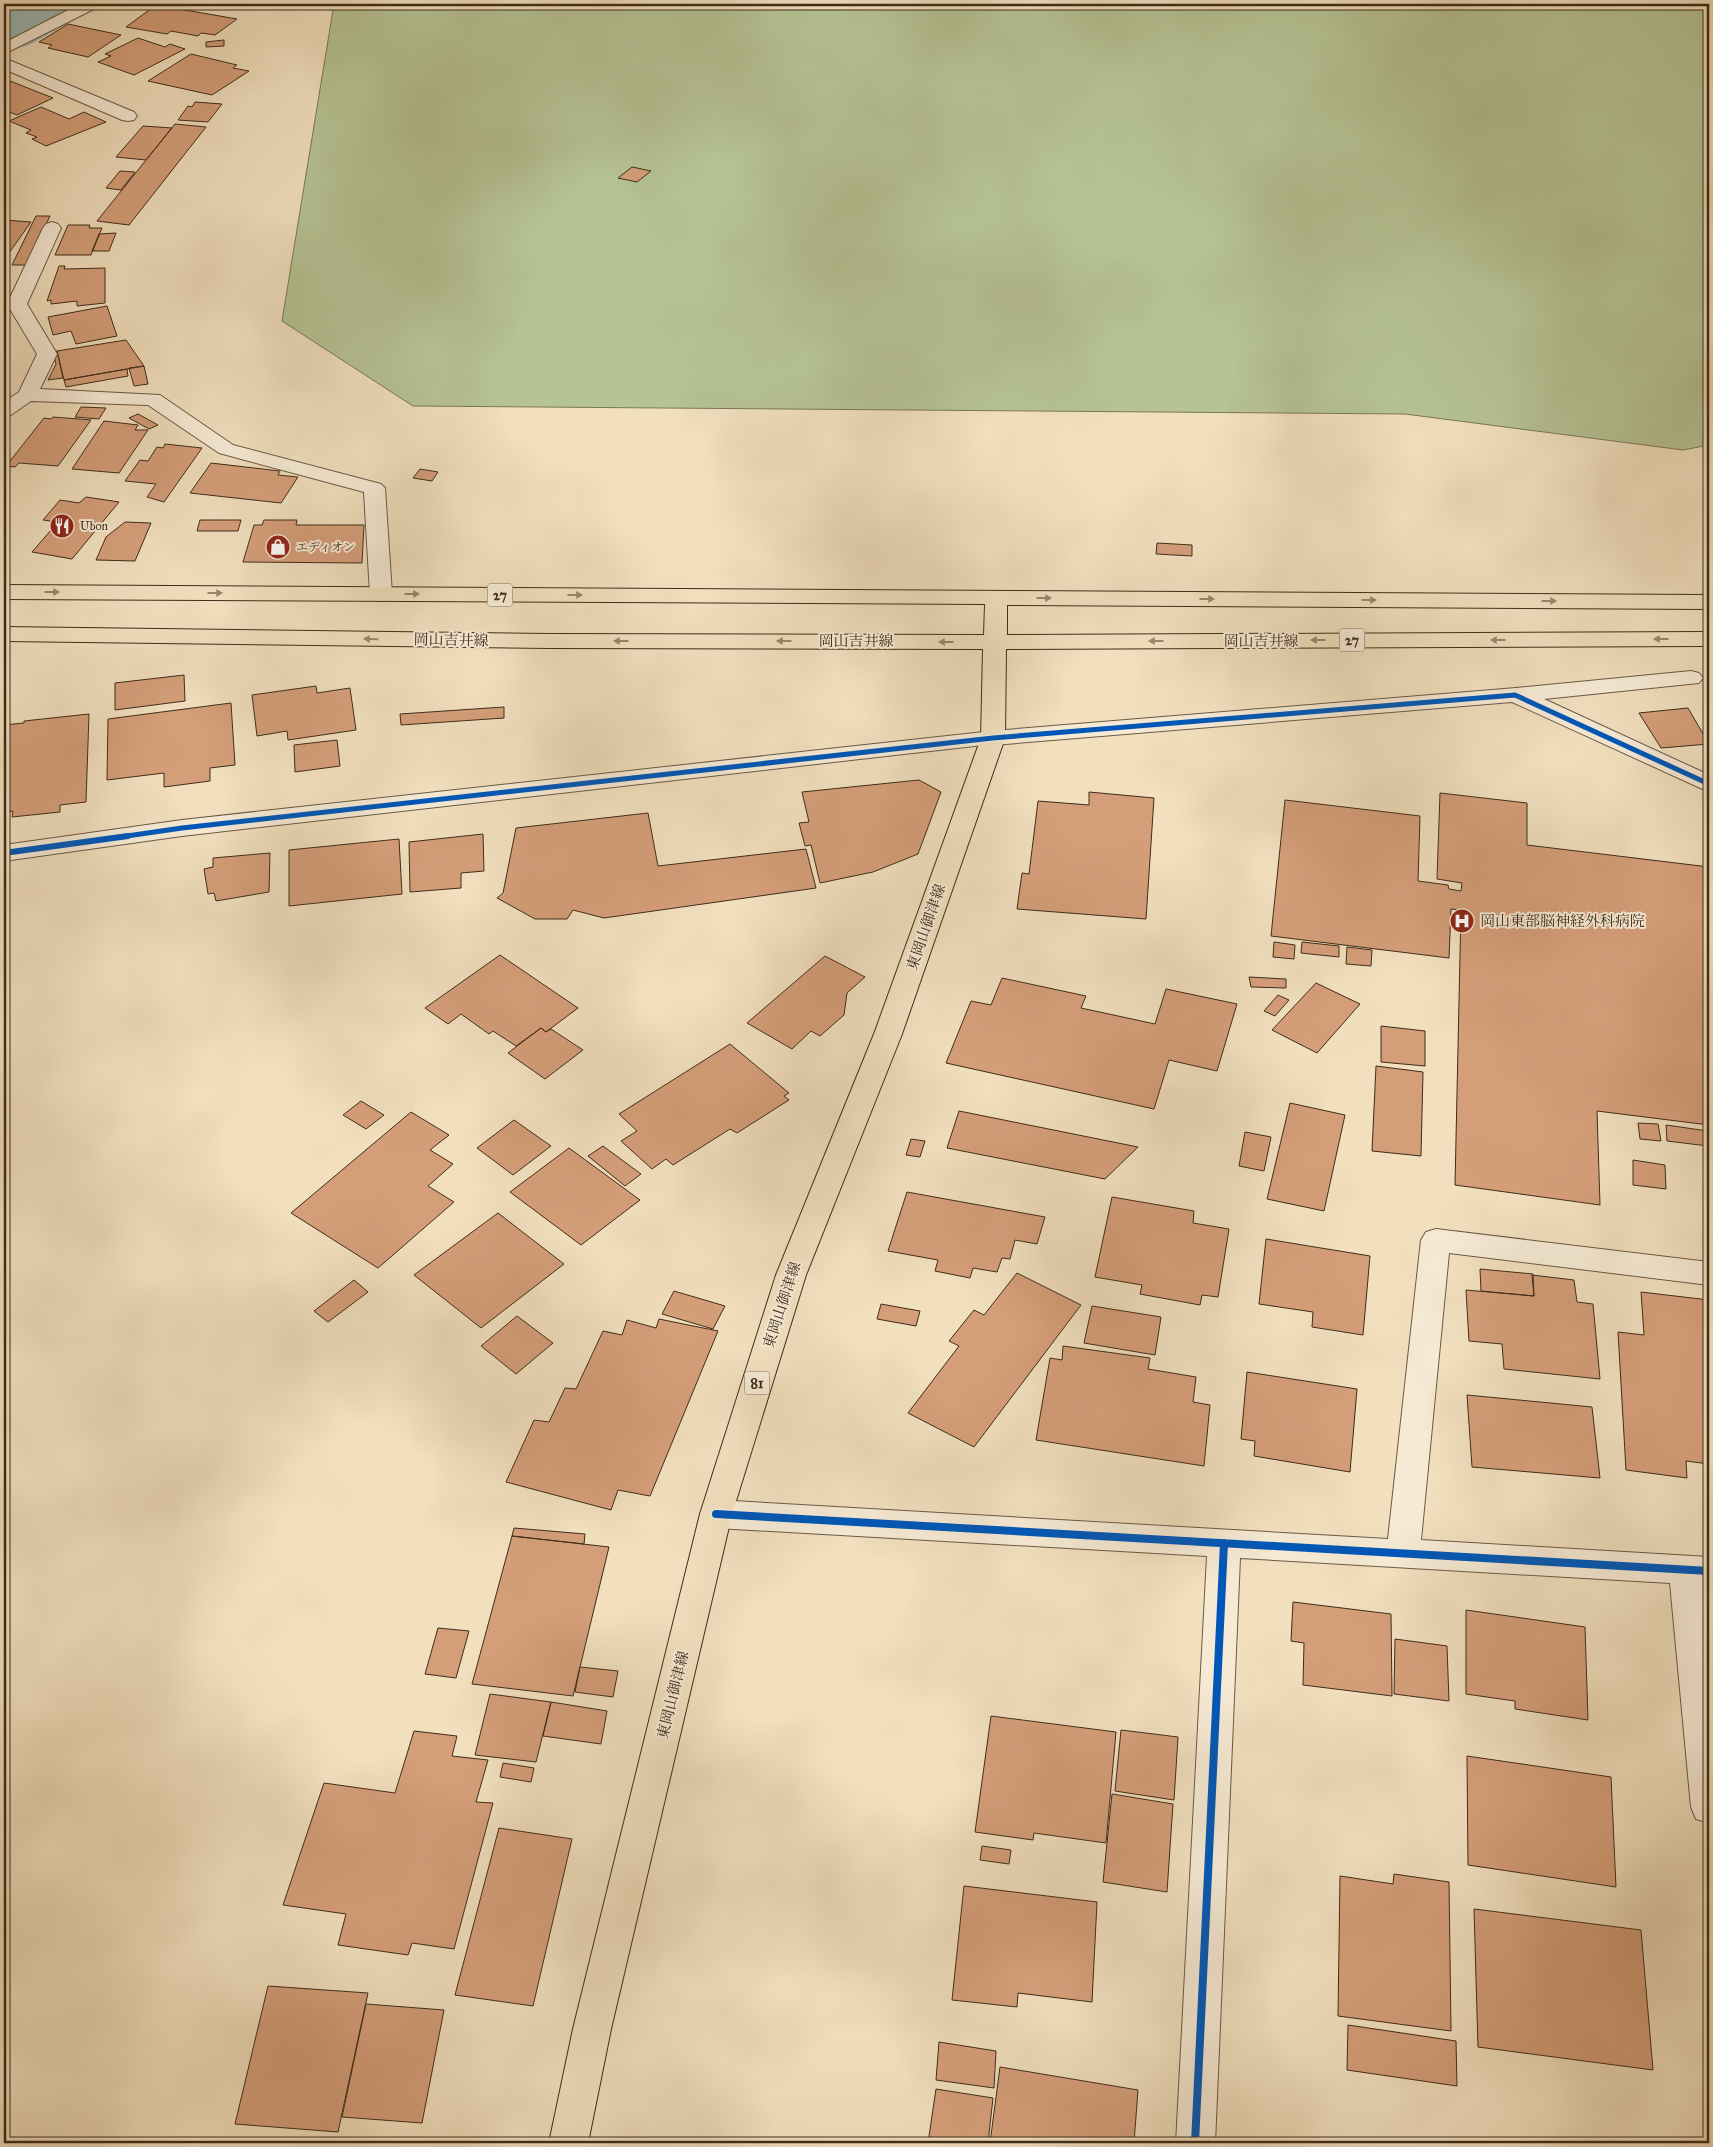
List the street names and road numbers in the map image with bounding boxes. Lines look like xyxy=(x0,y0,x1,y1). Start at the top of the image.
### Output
road number: 27 xyxy=(488,584,512,606)
road number: 27 xyxy=(1340,628,1364,652)
street label: 岡山吉井線 xyxy=(413,630,489,650)
street label: 岡山吉井線 xyxy=(818,632,894,650)
street label: 岡山吉井線 xyxy=(1223,632,1299,650)
street label: 東岡山御津線 xyxy=(903,882,949,972)
street label: 東岡山御津線 xyxy=(760,1259,804,1351)
road number: 81 xyxy=(744,1372,770,1395)
street label: 東岡山御津線 xyxy=(653,1649,693,1741)

